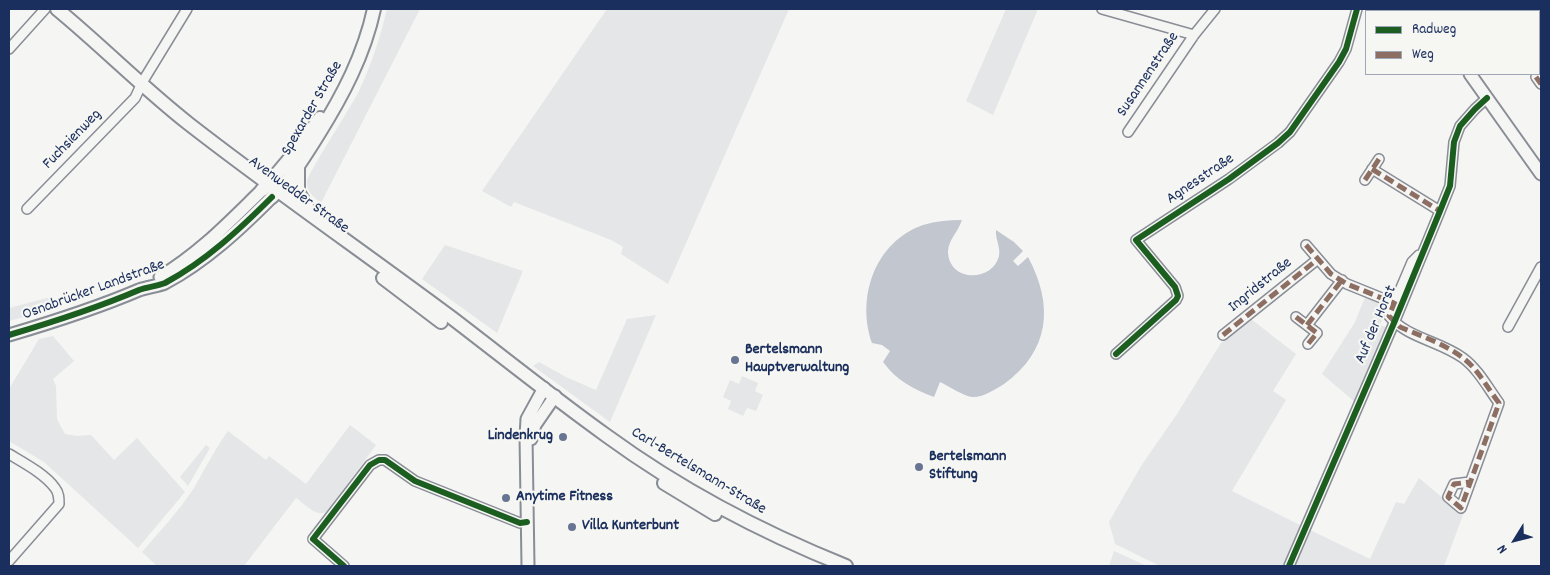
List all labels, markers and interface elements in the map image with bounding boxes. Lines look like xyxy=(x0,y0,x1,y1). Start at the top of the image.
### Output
legend xyxy=(1365,10,1540,75)
text: Radweg xyxy=(1412,19,1456,41)
street label: Susannenstraße xyxy=(1114,29,1184,121)
text: Weg xyxy=(1412,44,1434,66)
street label: Spexarder Straße xyxy=(278,58,348,160)
street label: Fuchsienweg xyxy=(40,106,106,174)
street label: Agnesstraße xyxy=(1163,150,1239,210)
street label: Avenwedder Straße xyxy=(244,153,352,239)
street label: Ingridstraße xyxy=(1225,254,1297,318)
street label: Osnabrücker Landstraße xyxy=(20,256,168,326)
street label: Auf der Horst xyxy=(1352,283,1402,367)
place label: Bertelsmann Hauptverwaltung xyxy=(745,341,849,379)
marker: Bertelsmann Hauptverwaltung xyxy=(729,354,741,366)
street label: Carl-Bertelsmann-Straße xyxy=(627,424,769,520)
place label: Lindenkrug xyxy=(488,427,553,447)
marker: Lindenkrug xyxy=(557,431,569,443)
place label: Bertelsmann Stiftung xyxy=(929,448,1006,486)
marker: Bertelsmann Stiftung xyxy=(913,461,925,473)
place label: Anytime Fitness xyxy=(516,488,613,508)
marker: Anytime Fitness xyxy=(500,492,512,504)
north arrow xyxy=(1490,515,1540,565)
place label: Villa Kunterbunt xyxy=(582,517,679,537)
marker: Villa Kunterbunt xyxy=(566,521,578,533)
text: N xyxy=(1493,540,1513,558)

